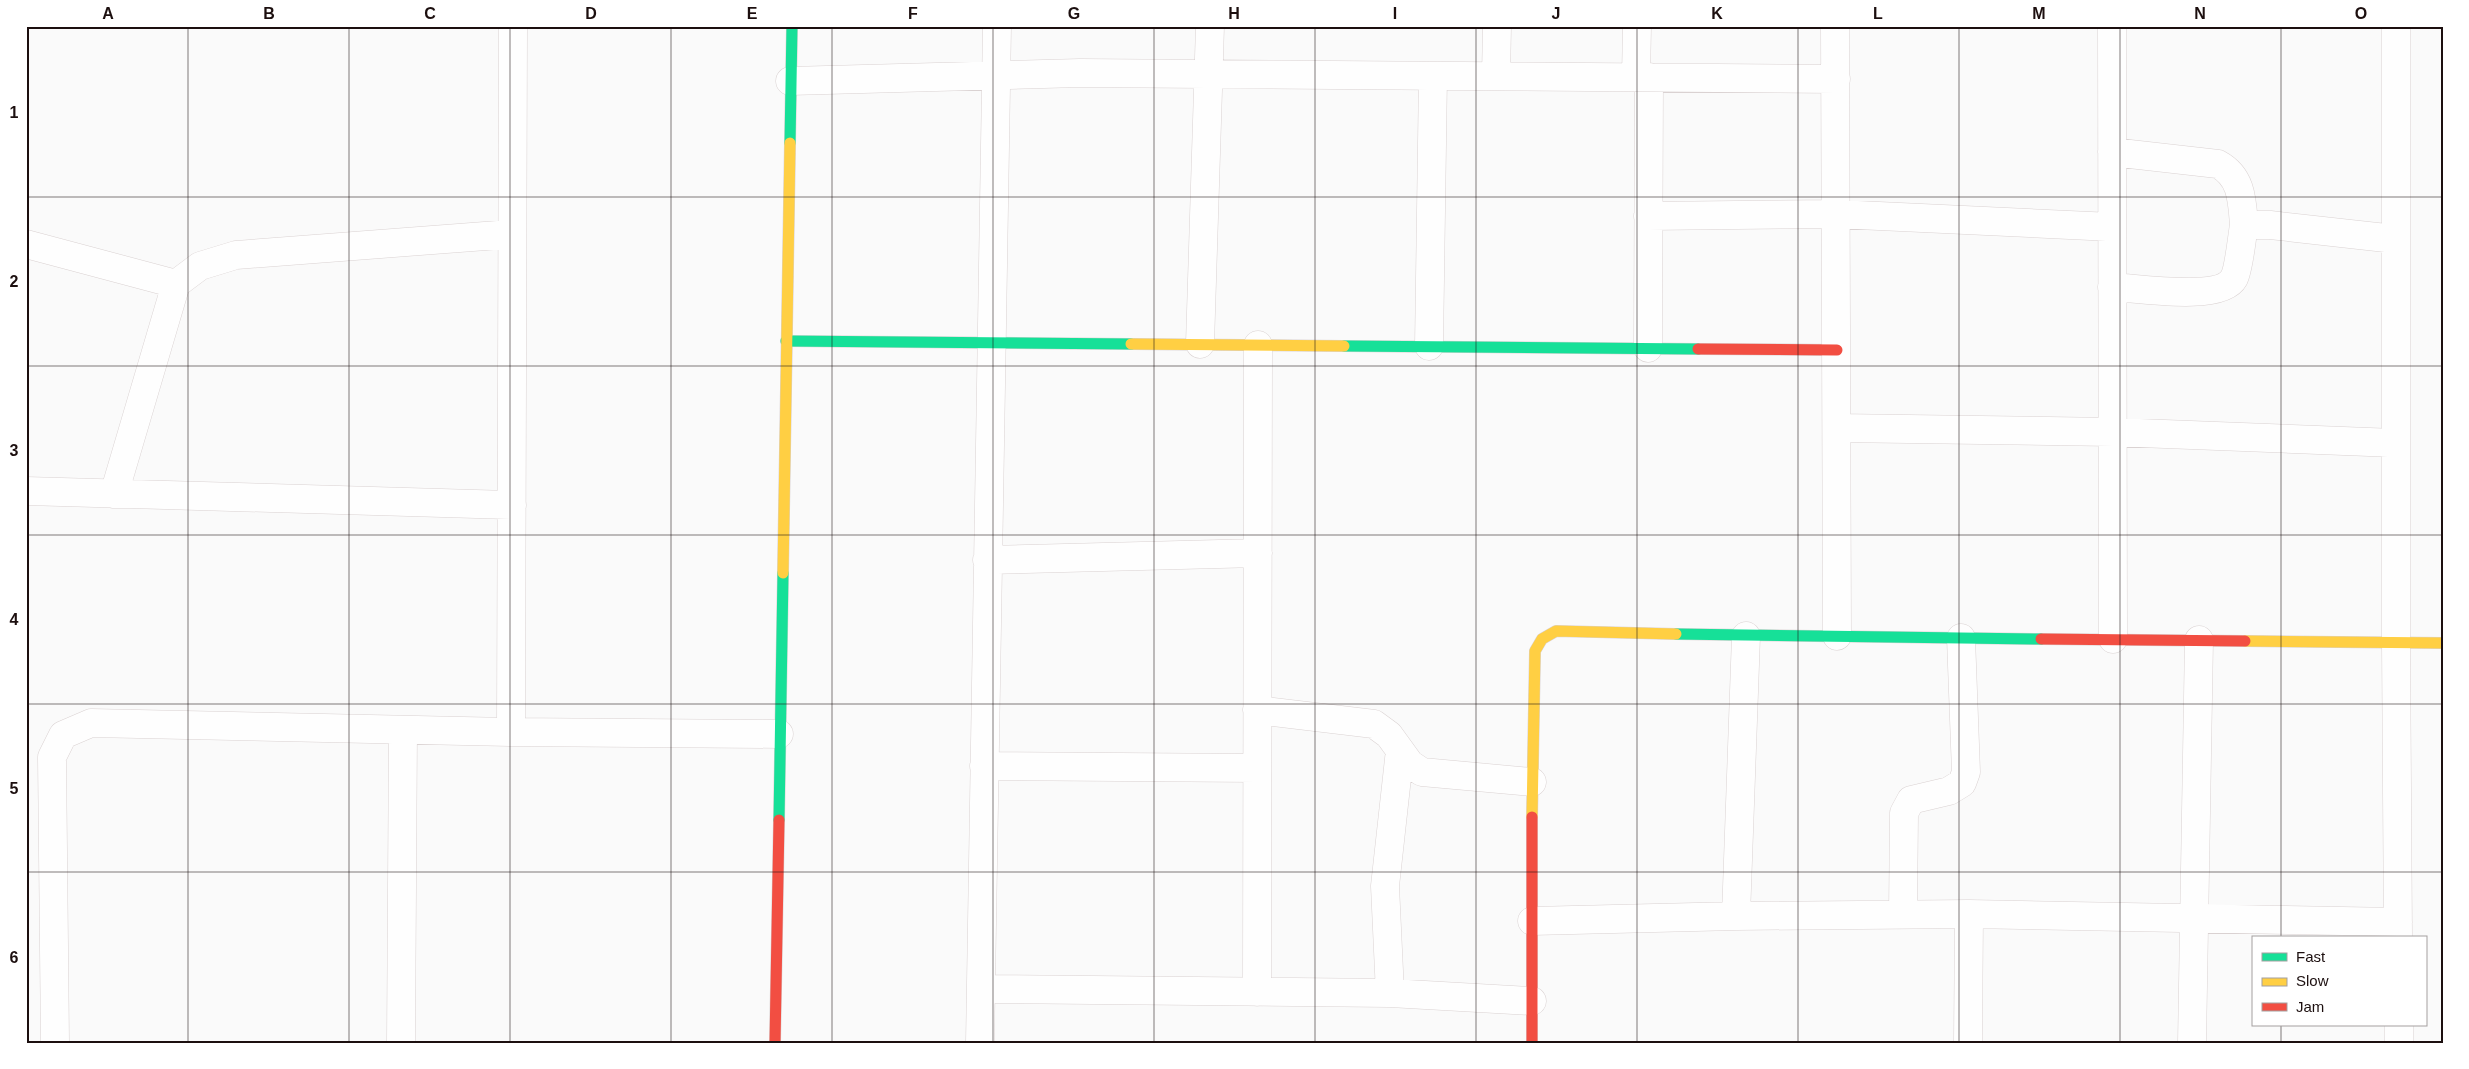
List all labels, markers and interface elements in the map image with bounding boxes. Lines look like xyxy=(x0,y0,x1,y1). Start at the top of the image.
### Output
text: A xyxy=(102,5,114,22)
text: B xyxy=(263,5,275,22)
text: C xyxy=(424,5,436,22)
text: D xyxy=(585,5,597,22)
text: E xyxy=(747,5,758,22)
text: F xyxy=(908,5,918,22)
text: G xyxy=(1068,5,1080,22)
text: H xyxy=(1228,5,1240,22)
text: I xyxy=(1393,5,1397,22)
text: J xyxy=(1552,5,1560,22)
text: K xyxy=(1711,5,1723,22)
text: L xyxy=(1873,5,1883,22)
text: M xyxy=(2032,5,2046,22)
text: N xyxy=(2194,5,2206,22)
text: O xyxy=(2355,5,2367,22)
text: 1 xyxy=(10,104,19,121)
text: 2 xyxy=(10,273,19,290)
text: 3 xyxy=(10,442,19,459)
text: 4 xyxy=(10,611,19,628)
text: 5 xyxy=(10,780,19,797)
legend xyxy=(2252,936,2426,1026)
text: Fast xyxy=(2296,948,2326,965)
text: 6 xyxy=(10,949,19,966)
text: Slow xyxy=(2296,972,2329,989)
text: Jam xyxy=(2296,998,2324,1015)

